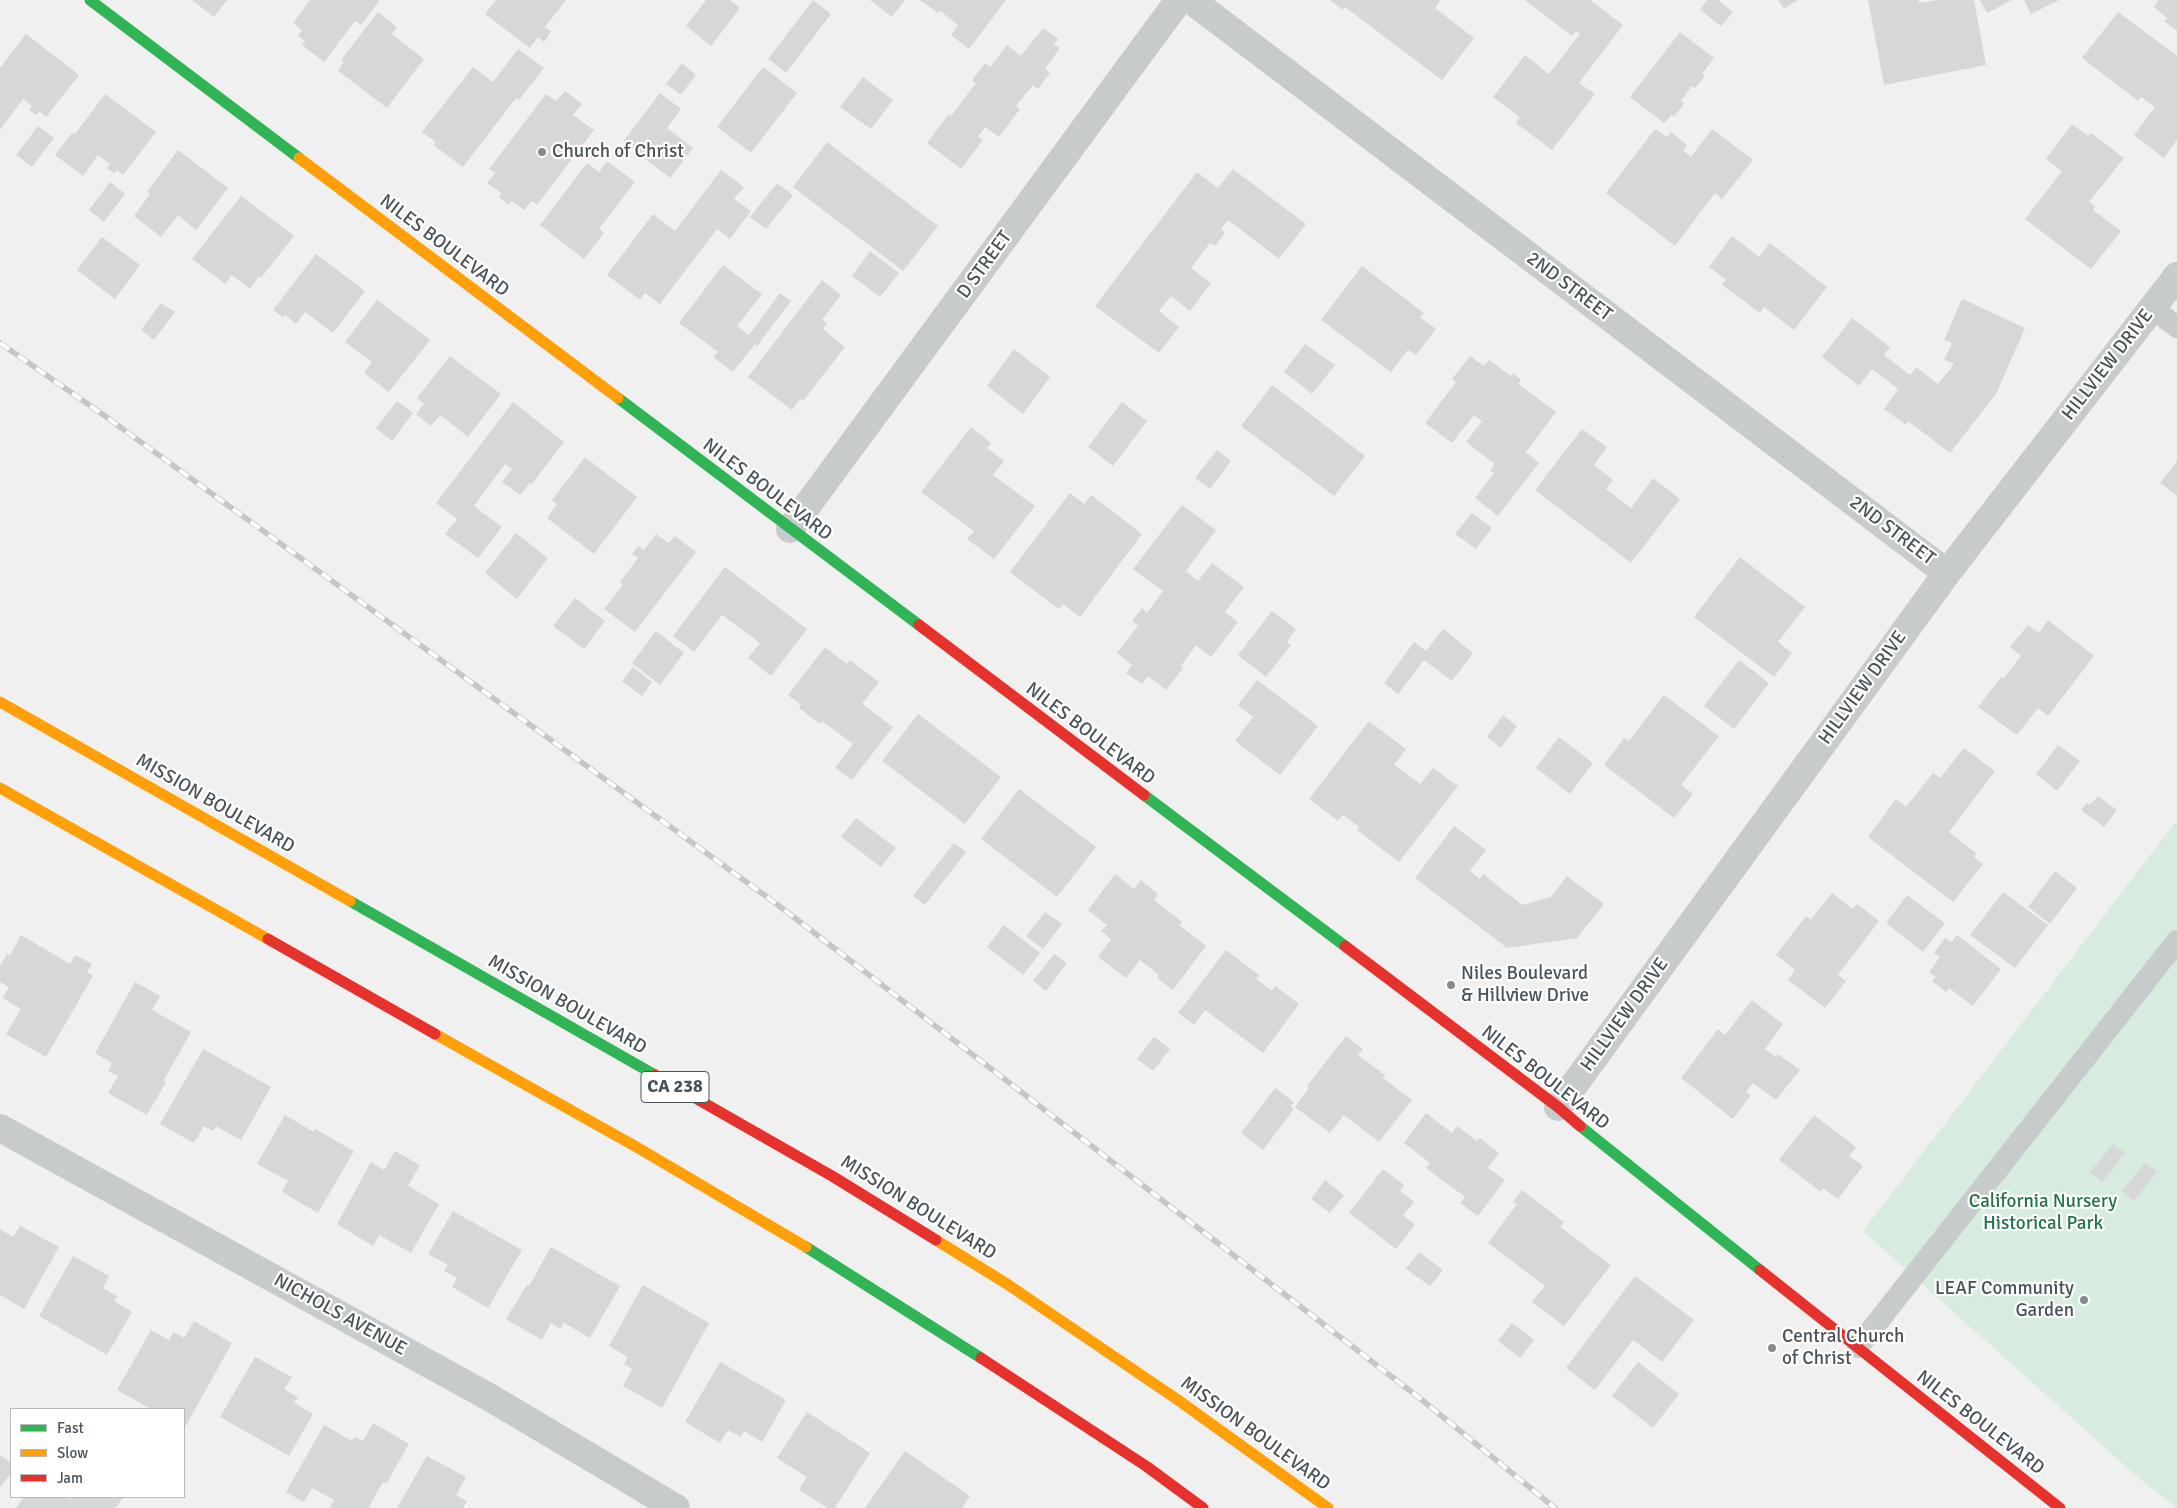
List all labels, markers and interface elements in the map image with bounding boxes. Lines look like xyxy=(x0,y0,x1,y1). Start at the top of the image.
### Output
place label: Church of Christ xyxy=(552,141,684,163)
marker: Church of Christ xyxy=(536,146,548,158)
street label: NILES BOULEVARD xyxy=(375,190,513,302)
street label: D STREET xyxy=(953,227,1017,303)
street label: 2ND STREET xyxy=(1522,247,1616,327)
street label: HILLVIEW DRIVE xyxy=(2058,305,2158,425)
street label: NILES BOULEVARD xyxy=(698,434,836,546)
street label: 2ND STREET xyxy=(1845,491,1939,571)
street label: HILLVIEW DRIVE xyxy=(1814,627,1912,749)
street label: NILES BOULEVARD xyxy=(1021,678,1159,790)
street label: MISSION BOULEVARD xyxy=(132,749,298,859)
street label: MISSION BOULEVARD xyxy=(484,950,650,1060)
street label: HILLVIEW DRIVE xyxy=(1576,954,1674,1076)
place label: Niles Boulevard & Hillview Drive xyxy=(1461,963,1589,1007)
marker: Niles Boulevard & Hillview Drive xyxy=(1445,979,1457,991)
street label: NILES BOULEVARD xyxy=(1476,1021,1614,1135)
road number: CA 238 xyxy=(641,1072,709,1102)
street label: MISSION BOULEVARD xyxy=(836,1151,1000,1265)
park label: California Nursery Historical Park xyxy=(1969,1191,2117,1235)
street label: NICHOLS AVENUE xyxy=(270,1269,410,1361)
place label: LEAF Community Garden xyxy=(1935,1278,2074,1322)
marker: LEAF Community Garden xyxy=(2078,1294,2090,1306)
place label: Central Church of Christ xyxy=(1782,1326,1904,1370)
marker: Central Church of Christ xyxy=(1766,1342,1778,1354)
street label: NILES BOULEVARD xyxy=(1911,1366,2049,1480)
street label: MISSION BOULEVARD xyxy=(1176,1372,1334,1496)
legend xyxy=(10,1408,185,1498)
text: Fast xyxy=(57,1419,84,1437)
text: Slow xyxy=(57,1444,88,1462)
text: Jam xyxy=(57,1469,83,1487)

